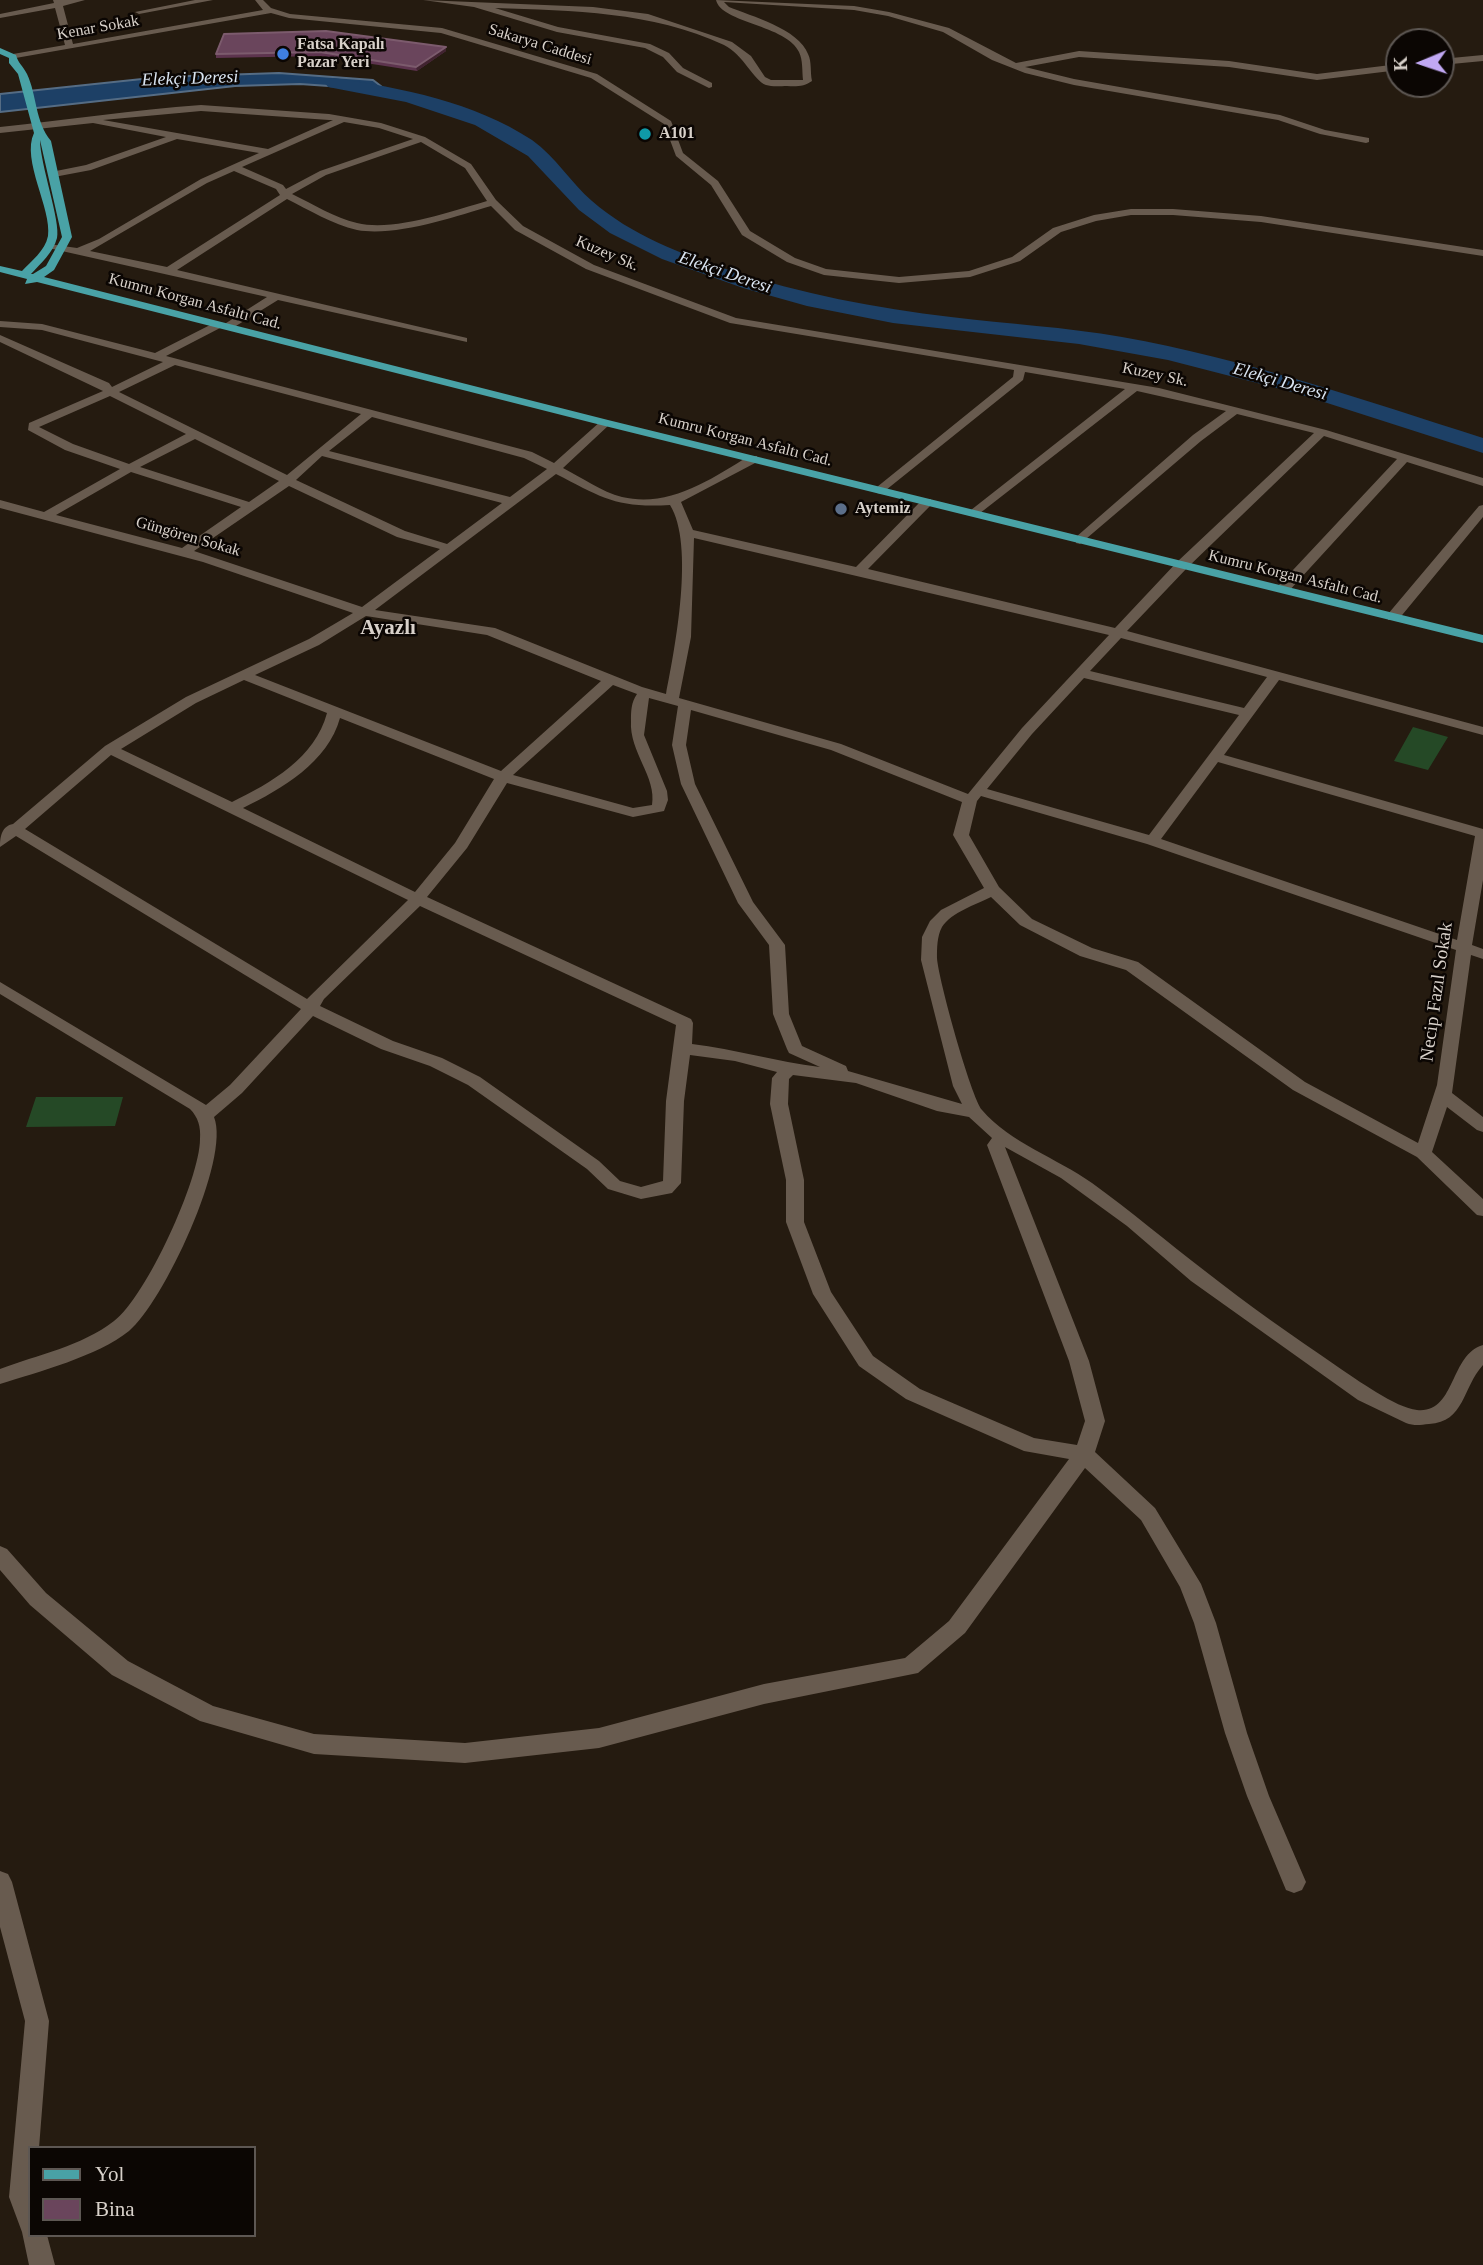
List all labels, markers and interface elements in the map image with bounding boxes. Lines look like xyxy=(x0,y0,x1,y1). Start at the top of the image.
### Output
street label: Kenar Sokak xyxy=(55,11,141,45)
street label: Sakarya Caddesi xyxy=(486,20,594,70)
north arrow xyxy=(1385,28,1455,98)
place label: Fatsa Kapalı Pazar Yeri xyxy=(297,35,385,73)
marker: Fatsa Kapalı Pazar Yeri xyxy=(275,46,291,62)
text: K xyxy=(1390,56,1411,71)
water label: Elekçi Deresi xyxy=(141,67,239,91)
place label: A101 xyxy=(659,124,695,144)
marker: A101 xyxy=(637,126,653,142)
street label: Kuzey Sk. xyxy=(573,232,641,276)
water label: Elekçi Deresi xyxy=(676,247,774,299)
street label: Kumru Korgan Asfaltı Cad. xyxy=(106,270,284,334)
water label: Elekçi Deresi xyxy=(1231,358,1329,406)
street label: Kuzey Sk. xyxy=(1120,359,1190,391)
street label: Kumru Korgan Asfaltı Cad. xyxy=(656,409,834,471)
place label: Aytemiz xyxy=(855,499,911,519)
marker: Aytemiz xyxy=(833,501,849,517)
street label: Güngören Sokak xyxy=(133,513,243,561)
street label: Kumru Korgan Asfaltı Cad. xyxy=(1206,546,1384,608)
district label: Ayazlı xyxy=(360,616,416,642)
street label: Necip Fazıl Sokak xyxy=(1416,921,1458,1063)
legend xyxy=(28,2146,256,2237)
text: Yol xyxy=(95,2162,124,2186)
text: Bina xyxy=(95,2197,135,2221)

